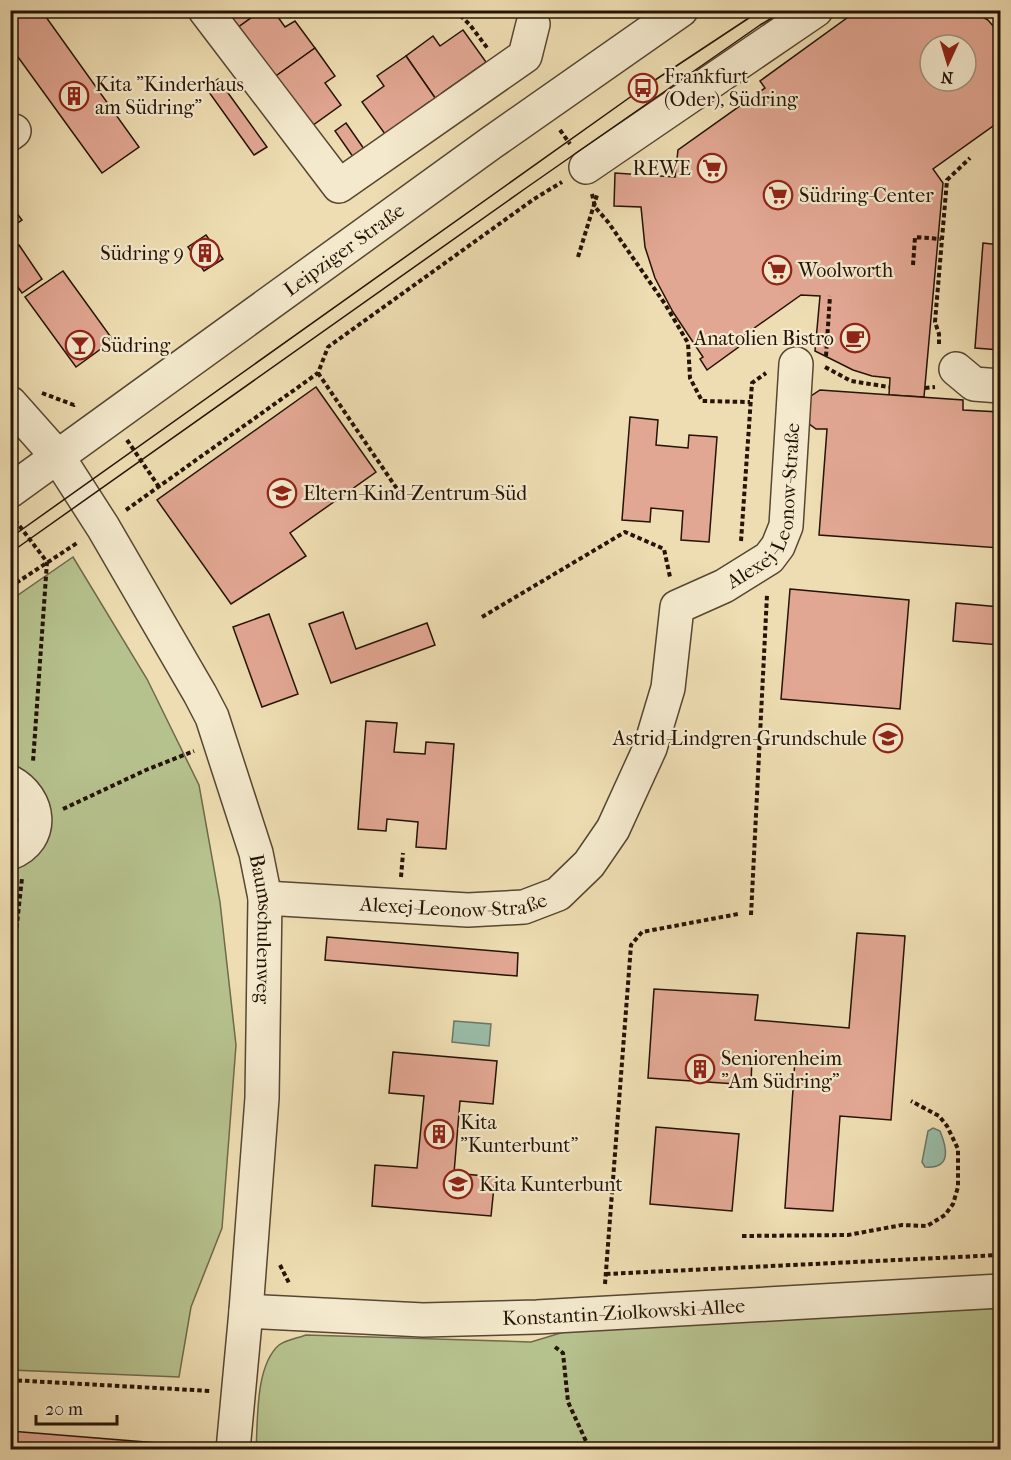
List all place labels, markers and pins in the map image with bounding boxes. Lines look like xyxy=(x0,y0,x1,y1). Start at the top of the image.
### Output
place label: Frankfurt (Oder), Südring xyxy=(664,65,798,111)
bus stop icon: Frankfurt (Oder), Südring xyxy=(627,72,659,104)
place label: Kita "Kinderhaus am Südring" xyxy=(95,73,244,119)
building icon: Kita "Kinderhaus am Südring" xyxy=(58,80,90,112)
supermarket icon: REWE xyxy=(696,152,728,184)
place label: REWE xyxy=(632,157,691,180)
supermarket icon: Südring-Center xyxy=(762,179,794,211)
place label: Südring-Center xyxy=(799,184,934,207)
building icon: Südring 9 xyxy=(189,237,221,269)
place label: Südring 9 xyxy=(100,242,184,265)
supermarket icon: Woolworth xyxy=(761,254,793,286)
place label: Woolworth xyxy=(797,259,894,282)
cafe icon: Anatolien Bistro xyxy=(839,322,871,354)
place label: Anatolien Bistro xyxy=(693,327,834,350)
bar icon: Südring xyxy=(64,329,96,361)
place label: Südring xyxy=(101,334,170,357)
school or university icon: Eltern-Kind-Zentrum-Süd xyxy=(266,477,298,509)
place label: Eltern-Kind-Zentrum-Süd xyxy=(303,482,528,505)
school or university icon: Astrid-Lindgren-Grundschule xyxy=(872,722,904,754)
place label: Astrid-Lindgren-Grundschule xyxy=(612,727,867,750)
place label: Seniorenheim "Am Südring" xyxy=(721,1047,842,1093)
building icon: Seniorenheim "Am Südring" xyxy=(684,1053,716,1085)
place label: Kita "Kunterbunt" xyxy=(460,1111,578,1157)
building icon: Kita "Kunterbunt" xyxy=(423,1118,455,1150)
school or university icon: Kita Kunterbunt xyxy=(442,1168,474,1200)
place label: Kita Kunterbunt xyxy=(479,1173,623,1196)

